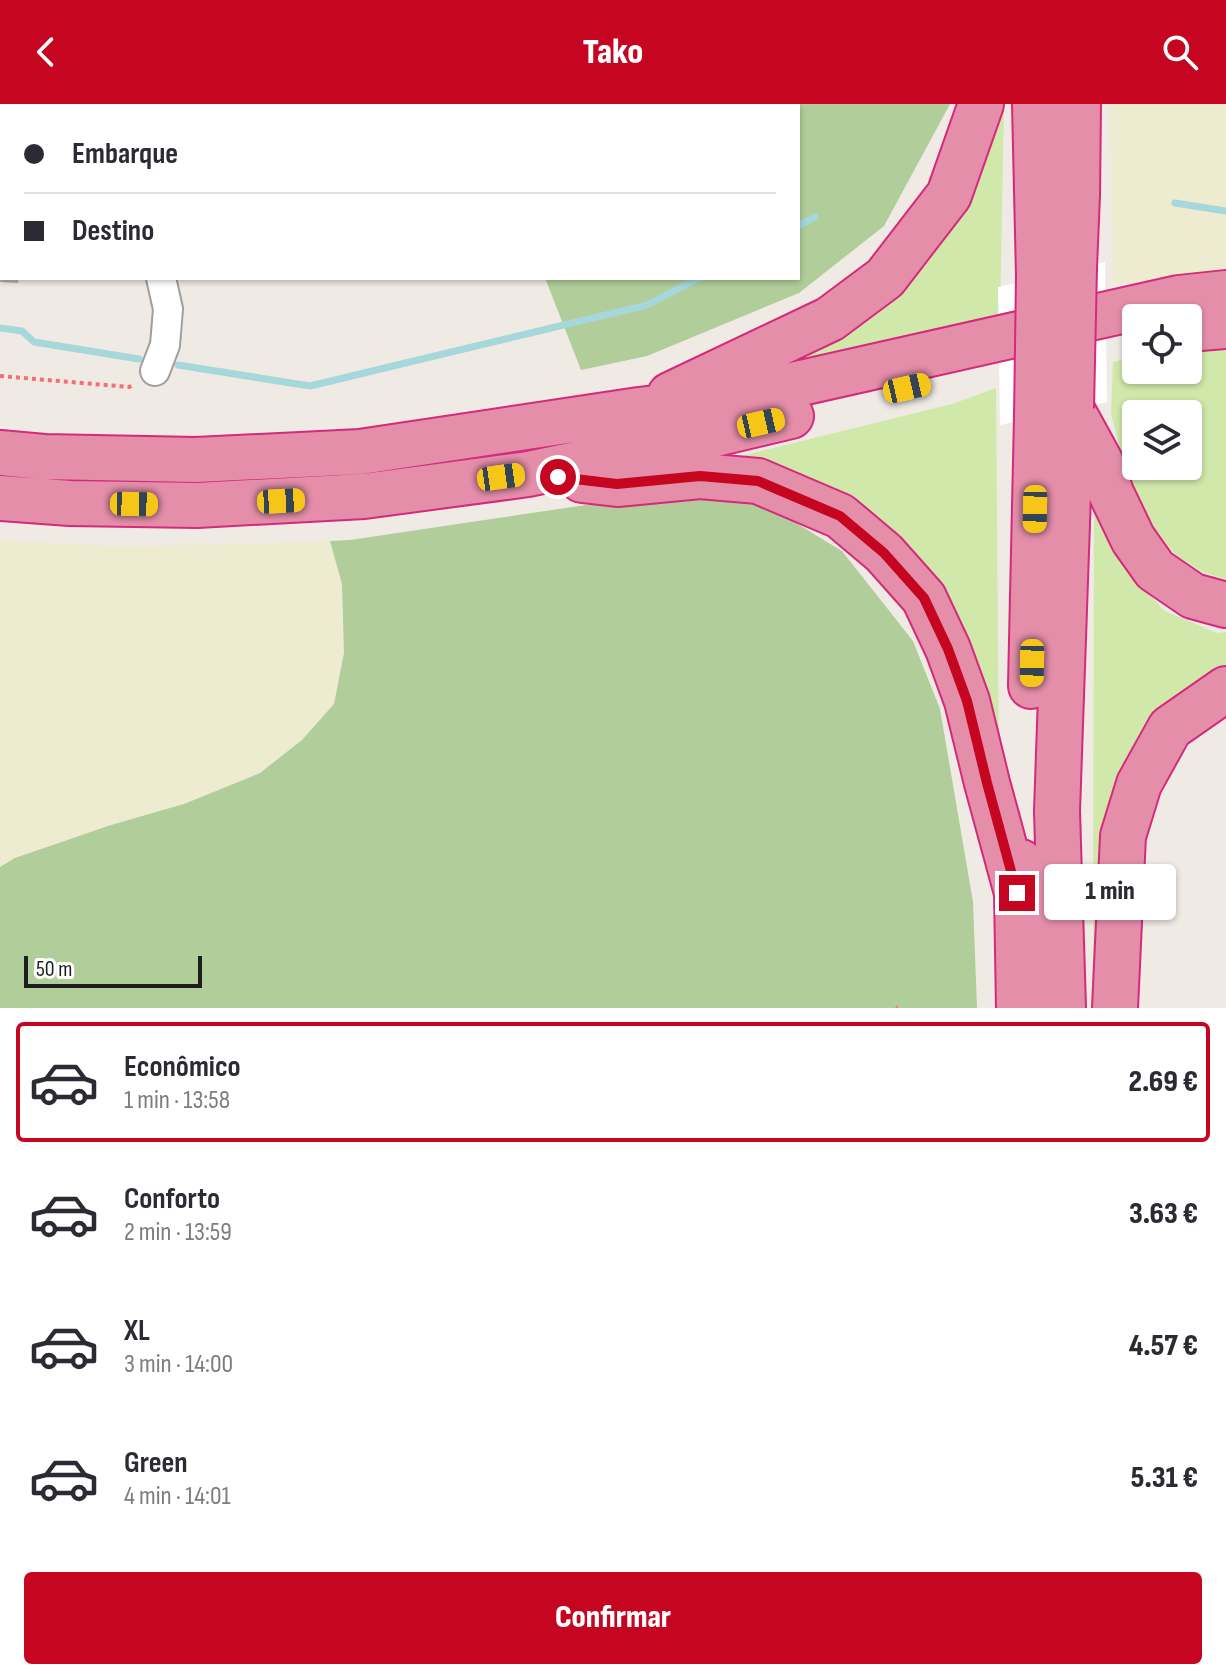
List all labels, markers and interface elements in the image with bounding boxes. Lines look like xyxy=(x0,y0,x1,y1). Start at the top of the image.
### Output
icon: back xyxy=(24,30,68,74)
icon: search xyxy=(1158,30,1202,74)
text: Tako xyxy=(583,31,643,74)
text: Embarque xyxy=(72,136,178,172)
text: Destino xyxy=(72,213,154,249)
map controls xyxy=(1122,304,1202,480)
button: locate xyxy=(1122,304,1202,384)
car xyxy=(881,371,933,405)
button: layers xyxy=(1122,400,1202,480)
car xyxy=(735,406,787,440)
route start xyxy=(540,459,576,495)
car xyxy=(476,462,526,492)
car xyxy=(1023,485,1047,533)
car xyxy=(256,488,306,514)
car xyxy=(110,492,158,516)
car xyxy=(1020,639,1044,687)
callout: 1 min xyxy=(1045,865,1177,921)
route end xyxy=(999,875,1035,911)
text: 1 min xyxy=(1085,876,1135,907)
scale bar xyxy=(24,952,202,988)
text: 50 m xyxy=(36,956,72,983)
icon: car xyxy=(28,1046,100,1118)
text: Econômico xyxy=(124,1049,241,1085)
text: 2.69 € xyxy=(1128,1064,1198,1100)
text: 1 min · 13:58 xyxy=(124,1085,230,1116)
icon: car xyxy=(28,1178,100,1250)
text: Conforto xyxy=(124,1181,220,1217)
text: 3.63 € xyxy=(1129,1196,1198,1232)
text: 2 min · 13:59 xyxy=(124,1217,232,1248)
icon: car xyxy=(28,1310,100,1382)
text: XL xyxy=(124,1313,150,1349)
text: 4.57 € xyxy=(1129,1328,1198,1364)
text: 3 min · 14:00 xyxy=(124,1349,233,1380)
icon: car xyxy=(28,1442,100,1514)
text: Green xyxy=(124,1445,188,1481)
text: 5.31 € xyxy=(1131,1460,1198,1496)
text: 4 min · 14:01 xyxy=(124,1481,231,1512)
button: Confirmar xyxy=(24,1572,1202,1664)

